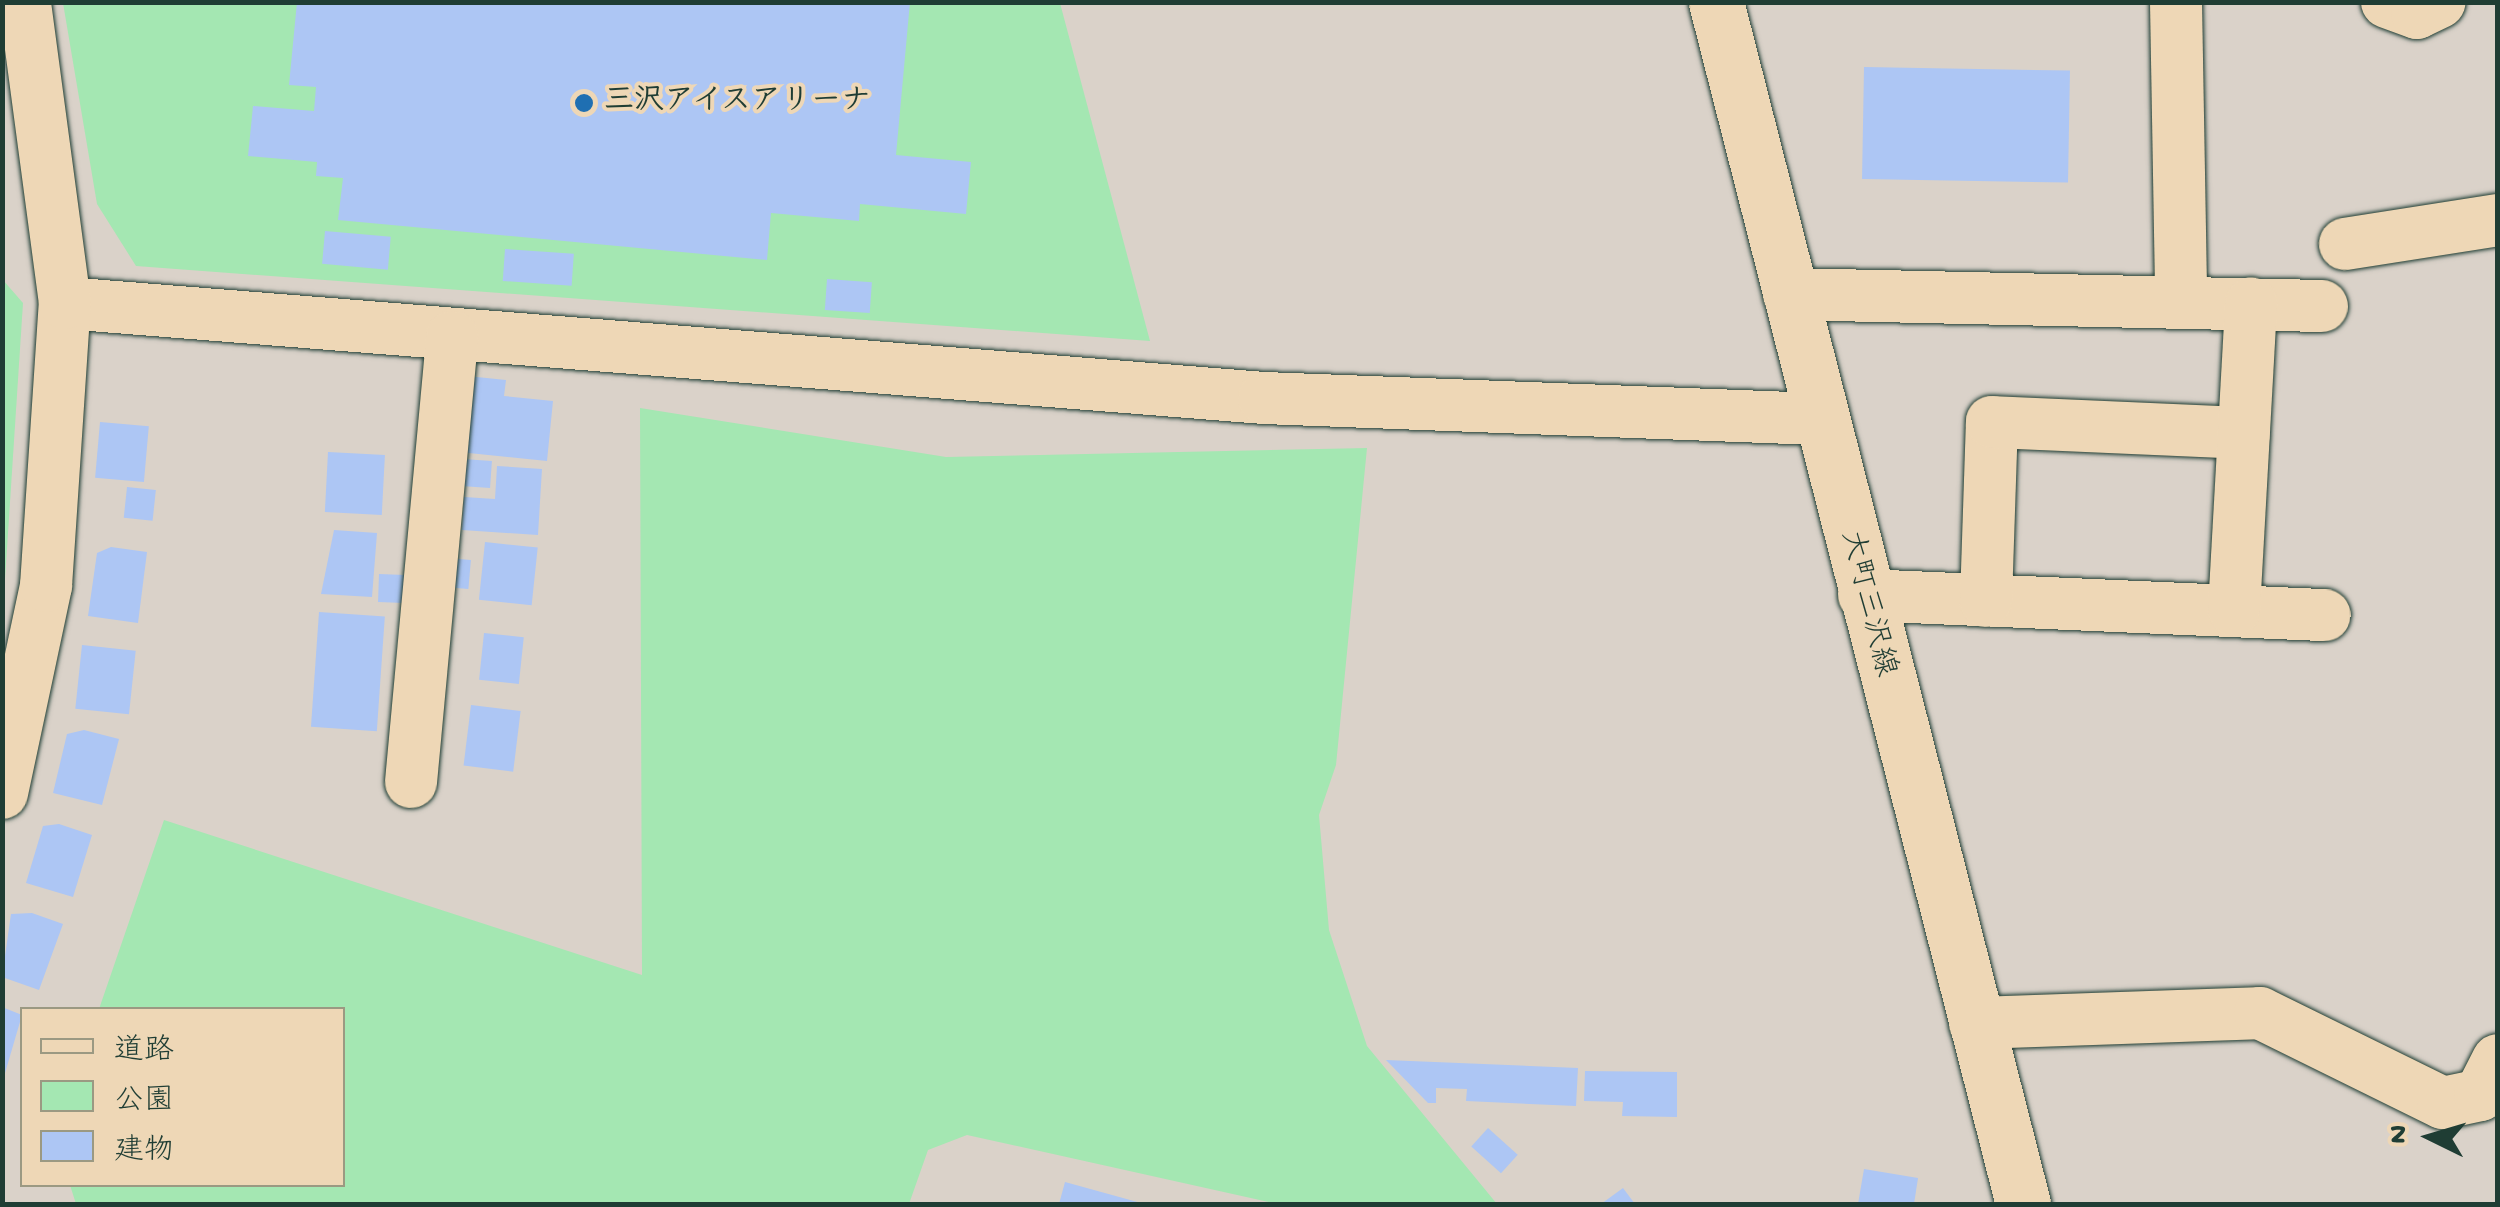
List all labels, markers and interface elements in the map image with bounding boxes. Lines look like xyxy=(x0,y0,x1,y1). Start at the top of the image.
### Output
place label: 三沢アイスアリーナ xyxy=(604,85,874,121)
marker: 三沢アイスアリーナ xyxy=(573,92,595,114)
street label: 大町三沢線 xyxy=(1830,527,1902,681)
legend xyxy=(20,1007,345,1187)
text: 道路 xyxy=(114,1035,174,1070)
text: 公園 xyxy=(114,1085,174,1120)
north arrow xyxy=(2380,1087,2480,1187)
text: N xyxy=(2382,1124,2417,1145)
text: 建物 xyxy=(114,1135,174,1170)

